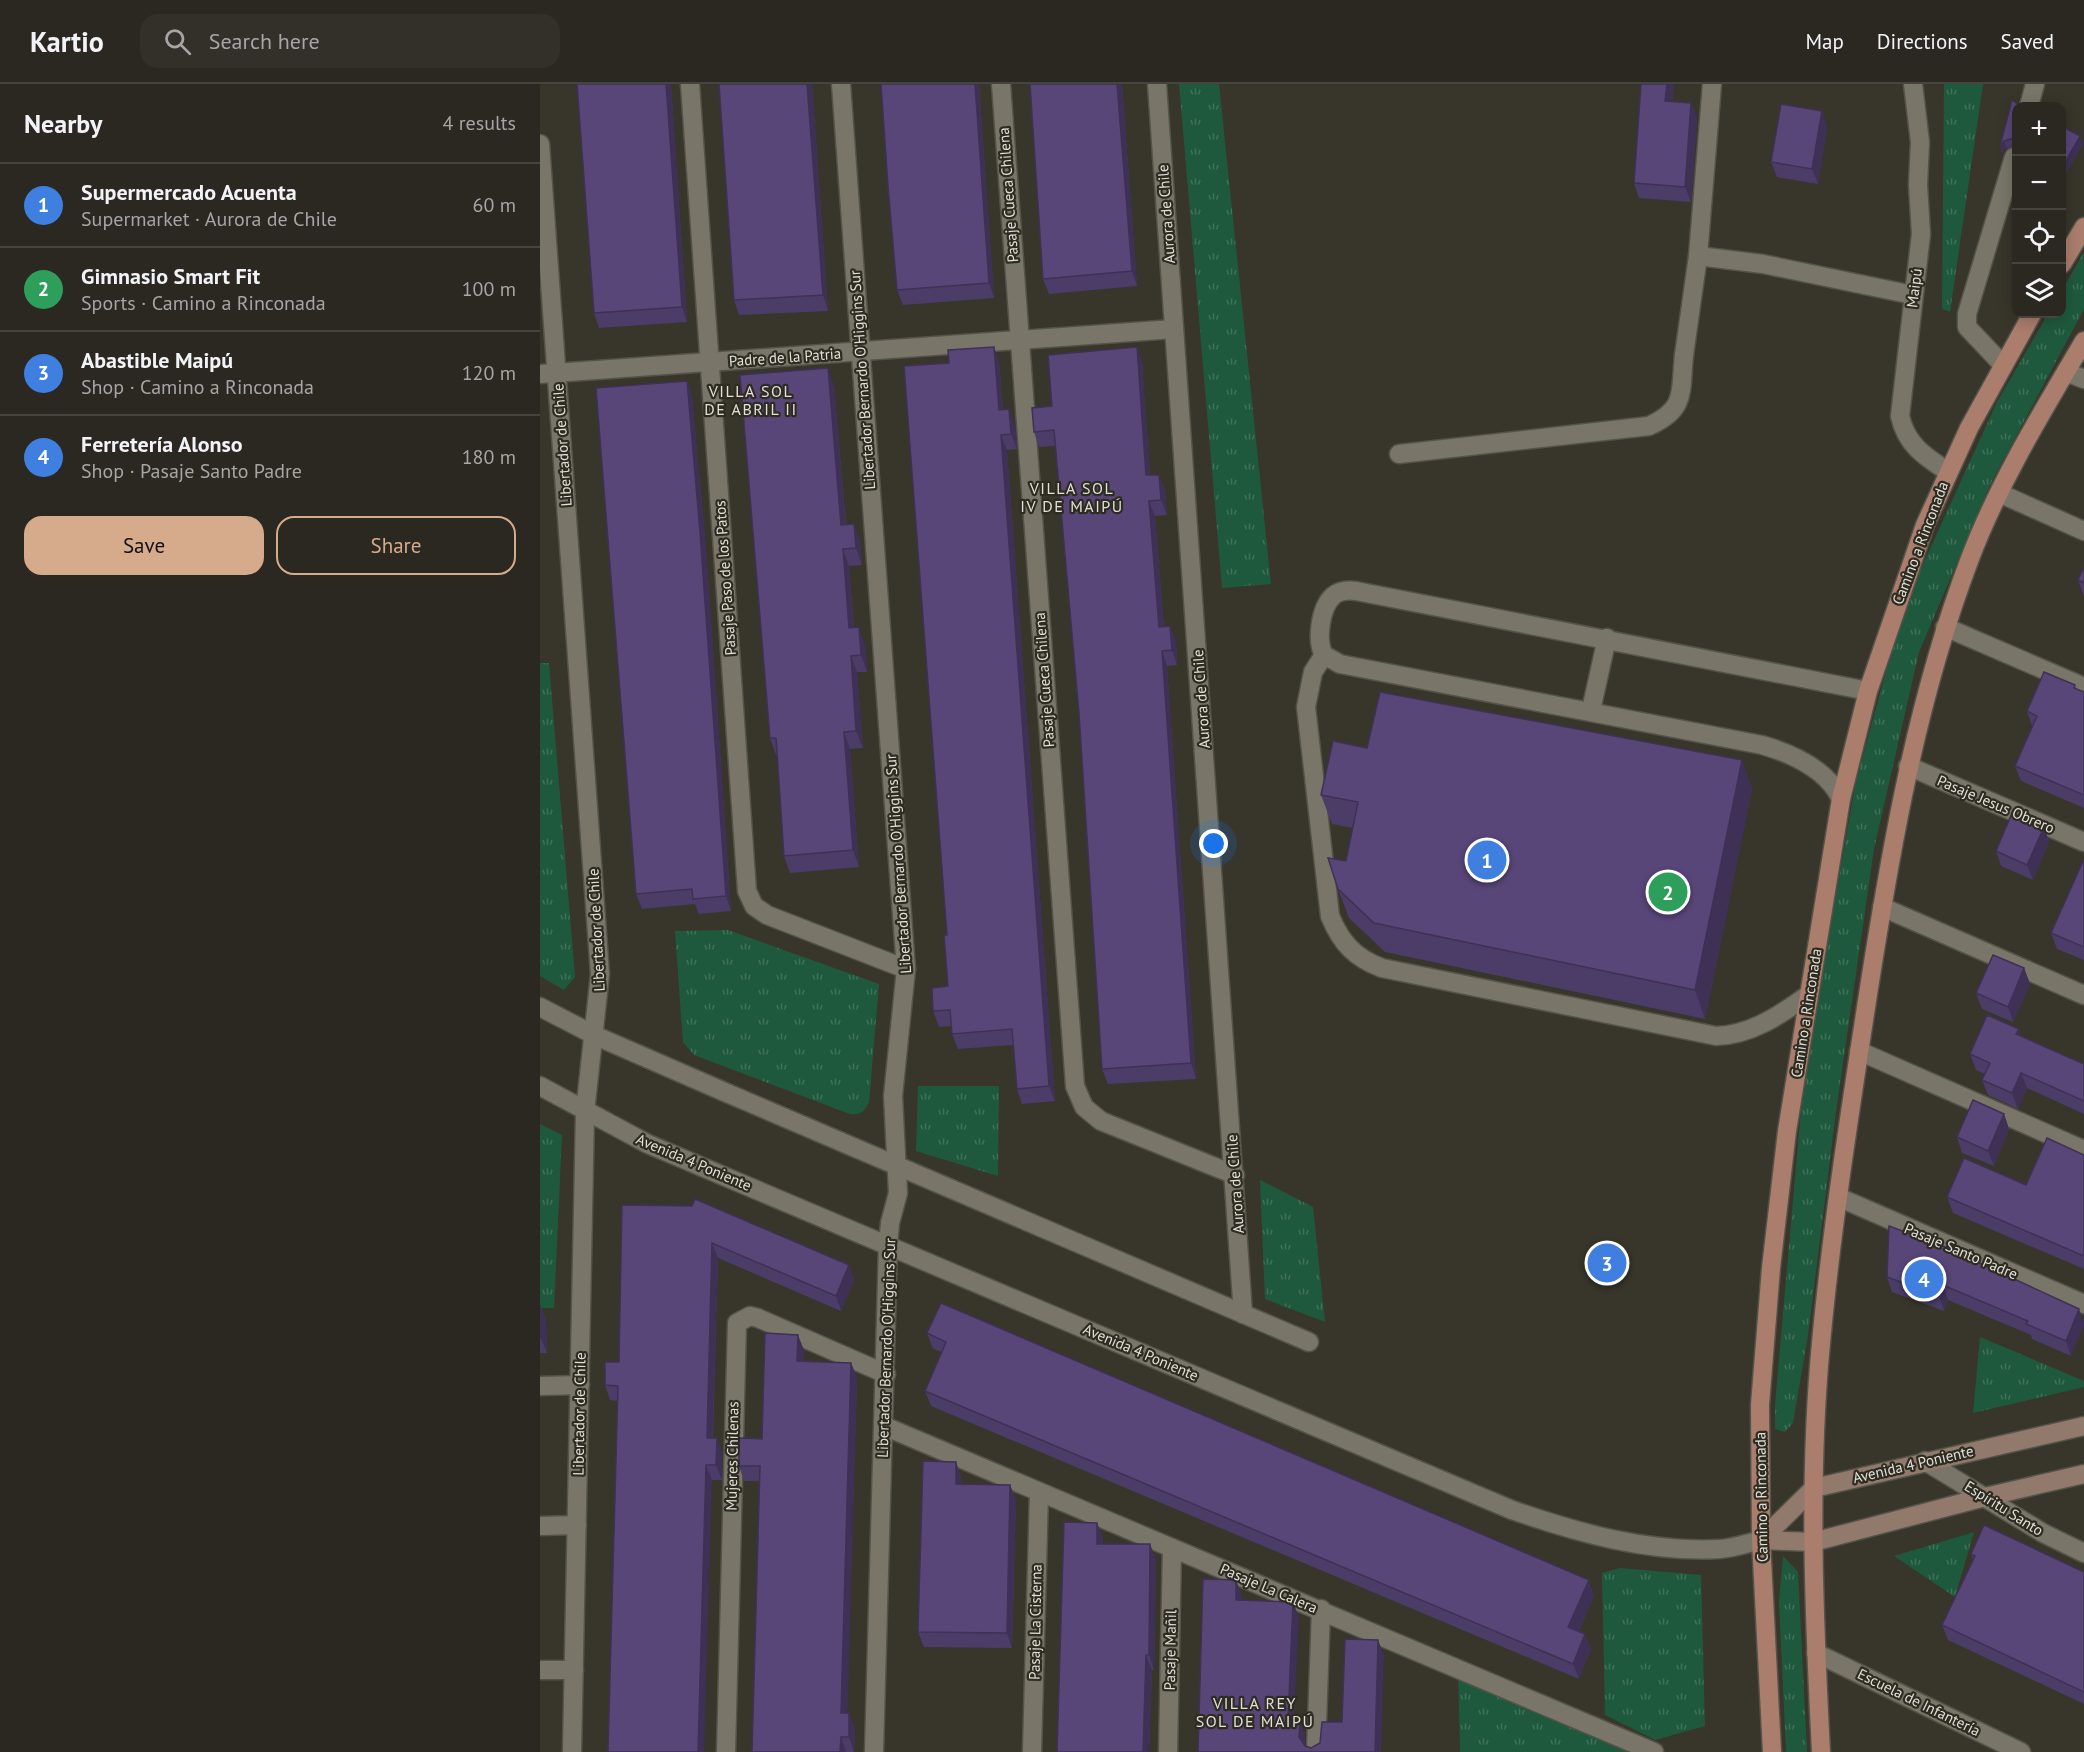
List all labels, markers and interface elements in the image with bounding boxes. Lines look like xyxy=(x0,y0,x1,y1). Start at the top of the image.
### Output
search box xyxy=(140,14,560,68)
text: Kartio xyxy=(30,23,104,60)
icon: search xyxy=(161,25,194,58)
text: Search here xyxy=(209,27,320,55)
text: Map xyxy=(1805,28,1844,55)
text: Directions xyxy=(1877,28,1968,55)
text: Saved xyxy=(2001,28,2054,55)
map controls xyxy=(2012,102,2066,318)
button: + xyxy=(2012,102,2066,156)
text: Nearby xyxy=(24,107,102,140)
text: 4 results xyxy=(443,110,516,136)
street label: Pasaje Cueca Chilena xyxy=(994,127,1022,263)
button: − xyxy=(2012,156,2066,210)
street label: Aurora de Chile xyxy=(1153,164,1179,264)
text: Supermercado Acuenta xyxy=(81,178,297,206)
text: 1 xyxy=(38,192,49,218)
text: 60 m xyxy=(473,192,516,218)
text: Supermarket · Aurora de Chile xyxy=(81,206,337,232)
button: locate xyxy=(2012,210,2066,264)
text: Gimnasio Smart Fit xyxy=(81,262,260,290)
button: layers xyxy=(2012,264,2066,318)
street label: Maipú xyxy=(1902,267,1926,309)
street label: Libertador Bernardo O'Higgins Sur xyxy=(845,270,879,490)
text: 2 xyxy=(38,276,49,302)
text: 100 m xyxy=(462,276,516,302)
text: Sports · Camino a Rinconada xyxy=(81,290,326,316)
street label: Padre de la Patria xyxy=(728,344,842,370)
text: Abastible Maipú xyxy=(81,346,233,374)
text: 3 xyxy=(38,360,49,386)
text: 120 m xyxy=(462,360,516,386)
text: Shop · Camino a Rinconada xyxy=(81,374,314,400)
district label: VILLA SOL DE ABRIL II xyxy=(704,381,798,419)
street label: Libertador de Chile xyxy=(548,383,576,507)
text: Ferretería Alonso xyxy=(81,430,243,458)
text: 4 xyxy=(38,444,49,470)
text: 180 m xyxy=(462,444,516,470)
text: Shop · Pasaje Santo Padre xyxy=(81,458,302,484)
district label: VILLA SOL IV DE MAIPÚ xyxy=(1020,478,1124,516)
street label: Camino a Rinconada xyxy=(1888,479,1952,607)
street label: Pasaje Paso de los Patos xyxy=(710,500,740,656)
button: Save xyxy=(24,516,264,575)
button: Share xyxy=(276,516,516,575)
street label: Pasaje Cueca Chilena xyxy=(1030,612,1058,748)
street label: Aurora de Chile xyxy=(1188,649,1214,749)
street label: Libertador Bernardo O'Higgins Sur xyxy=(881,754,915,974)
street label: Pasaje Jesus Obrero xyxy=(1934,771,2058,837)
your location xyxy=(1199,829,1228,858)
pin: 1 xyxy=(1468,838,1506,882)
street label: Libertador de Chile xyxy=(583,868,609,992)
pin: 2 xyxy=(1648,870,1688,914)
street label: Camino a Rinconada xyxy=(1786,947,1826,1079)
street label: Avenida 4 Poniente xyxy=(634,1129,754,1195)
street label: Aurora de Chile xyxy=(1222,1134,1248,1234)
street label: Pasaje Santo Padre xyxy=(1901,1219,2021,1283)
street label: Libertador Bernardo O'Higgins Sur xyxy=(873,1238,899,1458)
pin: 3 xyxy=(1588,1240,1626,1286)
pin: 4 xyxy=(1904,1256,1944,1302)
street label: Avenida 4 Poniente xyxy=(1081,1319,1201,1385)
street label: Libertador de Chile xyxy=(568,1352,590,1476)
street label: Mujeres Chilenas xyxy=(722,1401,742,1511)
street label: Camino a Rinconada xyxy=(1750,1432,1772,1562)
street label: Avenida 4 Poniente xyxy=(1851,1441,1975,1487)
street label: Espíritu Santo xyxy=(1961,1476,2047,1540)
street label: Pasaje La Calera xyxy=(1217,1559,1321,1617)
street label: Pasaje La Cisterna xyxy=(1024,1564,1046,1680)
street label: Pasaje Mañil xyxy=(1160,1609,1180,1690)
street label: Escuela de Infantería xyxy=(1854,1664,1984,1740)
district label: VILLA REY SOL DE MAIPÚ xyxy=(1196,1693,1314,1731)

